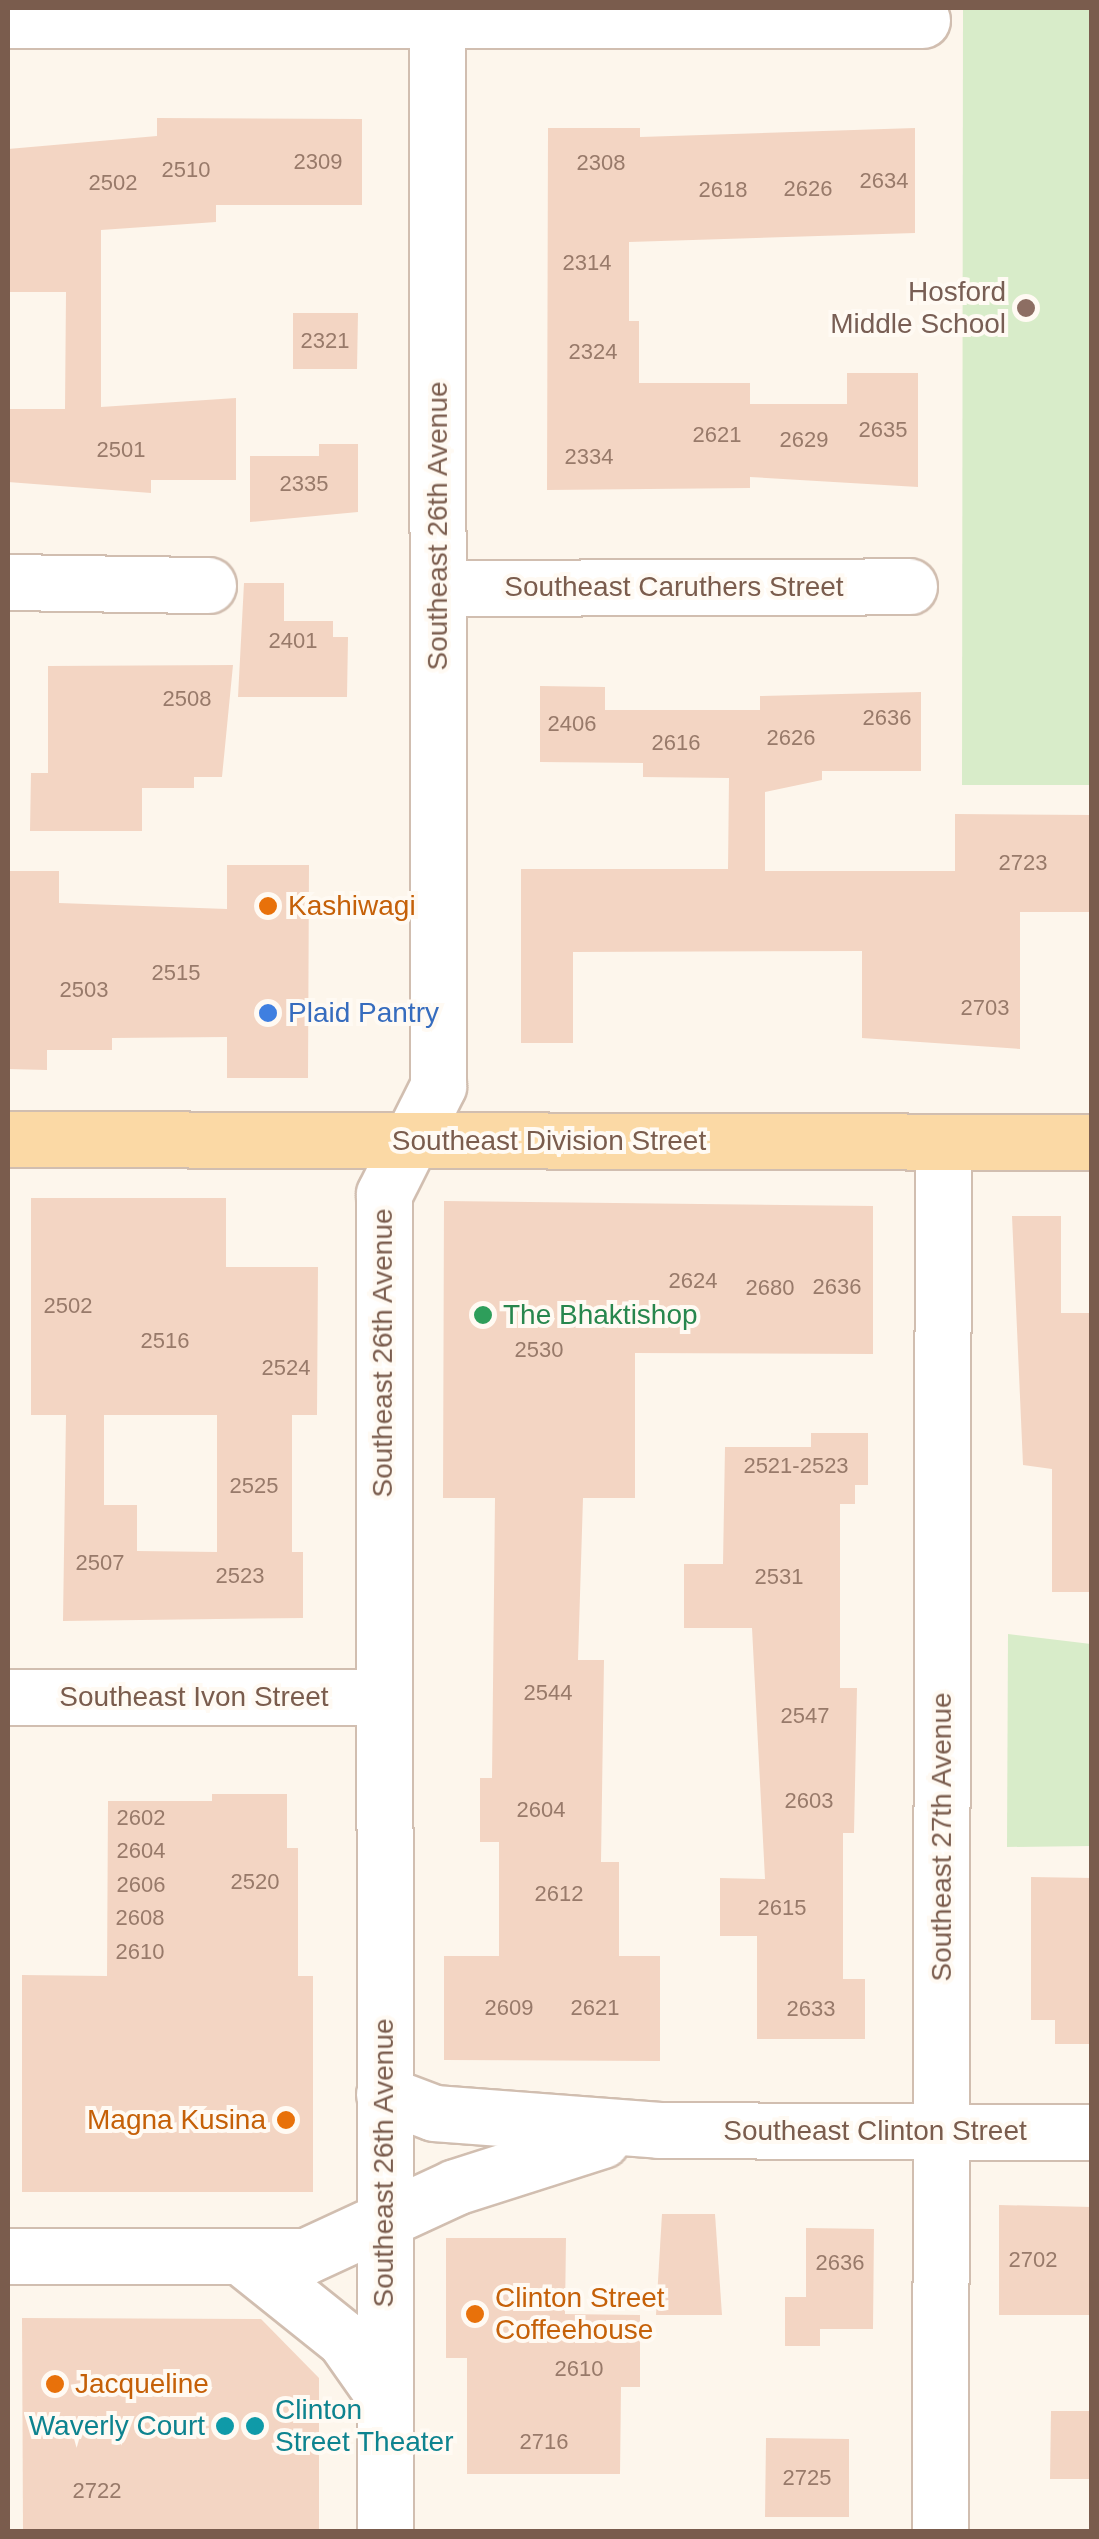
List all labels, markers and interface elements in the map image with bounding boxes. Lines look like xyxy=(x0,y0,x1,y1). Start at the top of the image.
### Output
house number: 2309 xyxy=(294,149,342,175)
house number: 2308 xyxy=(577,150,625,176)
house number: 2510 xyxy=(162,157,210,183)
house number: 2634 xyxy=(860,168,908,194)
house number: 2502 xyxy=(89,170,137,196)
house number: 2626 xyxy=(784,176,832,202)
house number: 2618 xyxy=(699,177,747,203)
house number: 2314 xyxy=(563,250,611,276)
place label: Hosford Middle School xyxy=(830,275,1006,341)
marker: Hosford Middle School xyxy=(1015,297,1037,319)
house number: 2321 xyxy=(301,328,349,354)
house number: 2324 xyxy=(569,339,617,365)
street label: Southeast 26th Avenue xyxy=(421,381,455,671)
house number: 2635 xyxy=(859,417,907,443)
house number: 2621 xyxy=(693,422,741,448)
house number: 2629 xyxy=(780,427,828,453)
house number: 2501 xyxy=(97,437,145,463)
house number: 2334 xyxy=(565,444,613,470)
house number: 2335 xyxy=(280,471,328,497)
street label: Southeast Caruthers Street xyxy=(504,570,844,604)
house number: 2401 xyxy=(269,628,317,654)
house number: 2508 xyxy=(163,686,211,712)
house number: 2636 xyxy=(863,705,911,731)
house number: 2406 xyxy=(548,711,596,737)
house number: 2626 xyxy=(767,725,815,751)
house number: 2616 xyxy=(652,730,700,756)
house number: 2723 xyxy=(999,850,1047,876)
place label: Kashiwagi xyxy=(288,889,416,923)
marker: Kashiwagi xyxy=(257,895,279,917)
house number: 2515 xyxy=(152,960,200,986)
house number: 2503 xyxy=(60,977,108,1003)
house number: 2703 xyxy=(961,995,1009,1021)
place label: Plaid Pantry xyxy=(288,996,439,1030)
marker: Plaid Pantry xyxy=(257,1002,279,1024)
street label: Southeast Division Street xyxy=(392,1124,706,1158)
street label: Southeast 26th Avenue xyxy=(366,1208,400,1498)
house number: 2624 xyxy=(669,1268,717,1294)
house number: 2636 xyxy=(813,1274,861,1300)
house number: 2680 xyxy=(746,1275,794,1301)
house number: 2502 xyxy=(44,1293,92,1319)
place label: The Bhaktishop xyxy=(503,1298,698,1332)
marker: The Bhaktishop xyxy=(472,1304,494,1326)
house number: 2516 xyxy=(141,1328,189,1354)
house number: 2530 xyxy=(515,1337,563,1363)
house number: 2524 xyxy=(262,1355,310,1381)
house number: 2521-2523 xyxy=(743,1453,849,1479)
house number: 2525 xyxy=(230,1473,278,1499)
house number: 2507 xyxy=(76,1550,124,1576)
house number: 2523 xyxy=(216,1563,264,1589)
house number: 2531 xyxy=(755,1564,803,1590)
street label: Southeast Ivon Street xyxy=(59,1680,329,1714)
house number: 2544 xyxy=(524,1680,572,1706)
street label: Southeast 27th Avenue xyxy=(925,1692,959,1982)
house number: 2547 xyxy=(781,1703,829,1729)
house number: 2603 xyxy=(785,1788,833,1814)
house number: 2604 xyxy=(517,1797,565,1823)
house number: 2602 xyxy=(117,1805,165,1831)
house number: 2604 xyxy=(117,1838,165,1864)
house number: 2520 xyxy=(231,1869,279,1895)
house number: 2606 xyxy=(117,1872,165,1898)
house number: 2612 xyxy=(535,1881,583,1907)
house number: 2615 xyxy=(758,1895,806,1921)
house number: 2608 xyxy=(116,1905,164,1931)
house number: 2610 xyxy=(116,1939,164,1965)
house number: 2609 xyxy=(485,1995,533,2021)
house number: 2621 xyxy=(571,1995,619,2021)
house number: 2633 xyxy=(787,1996,835,2022)
street label: Southeast 26th Avenue xyxy=(367,2018,401,2308)
place label: Magna Kusina xyxy=(87,2103,266,2137)
marker: Magna Kusina xyxy=(275,2109,297,2131)
street label: Southeast Clinton Street xyxy=(723,2114,1027,2148)
house number: 2702 xyxy=(1009,2247,1057,2273)
house number: 2636 xyxy=(816,2250,864,2276)
place label: Clinton Street Coffeehouse xyxy=(495,2281,665,2347)
marker: Clinton Street Coffeehouse xyxy=(464,2303,486,2325)
house number: 2610 xyxy=(555,2356,603,2382)
place label: Jacqueline xyxy=(75,2367,209,2401)
marker: Jacqueline xyxy=(44,2373,66,2395)
place label: Clinton Street Theater xyxy=(275,2393,454,2459)
place label: Waverly Court xyxy=(29,2409,205,2443)
marker: Waverly Court xyxy=(214,2415,236,2437)
marker: Clinton Street Theater xyxy=(244,2415,266,2437)
house number: 2716 xyxy=(520,2429,568,2455)
house number: 2725 xyxy=(783,2465,831,2491)
house number: 2722 xyxy=(73,2478,121,2504)

